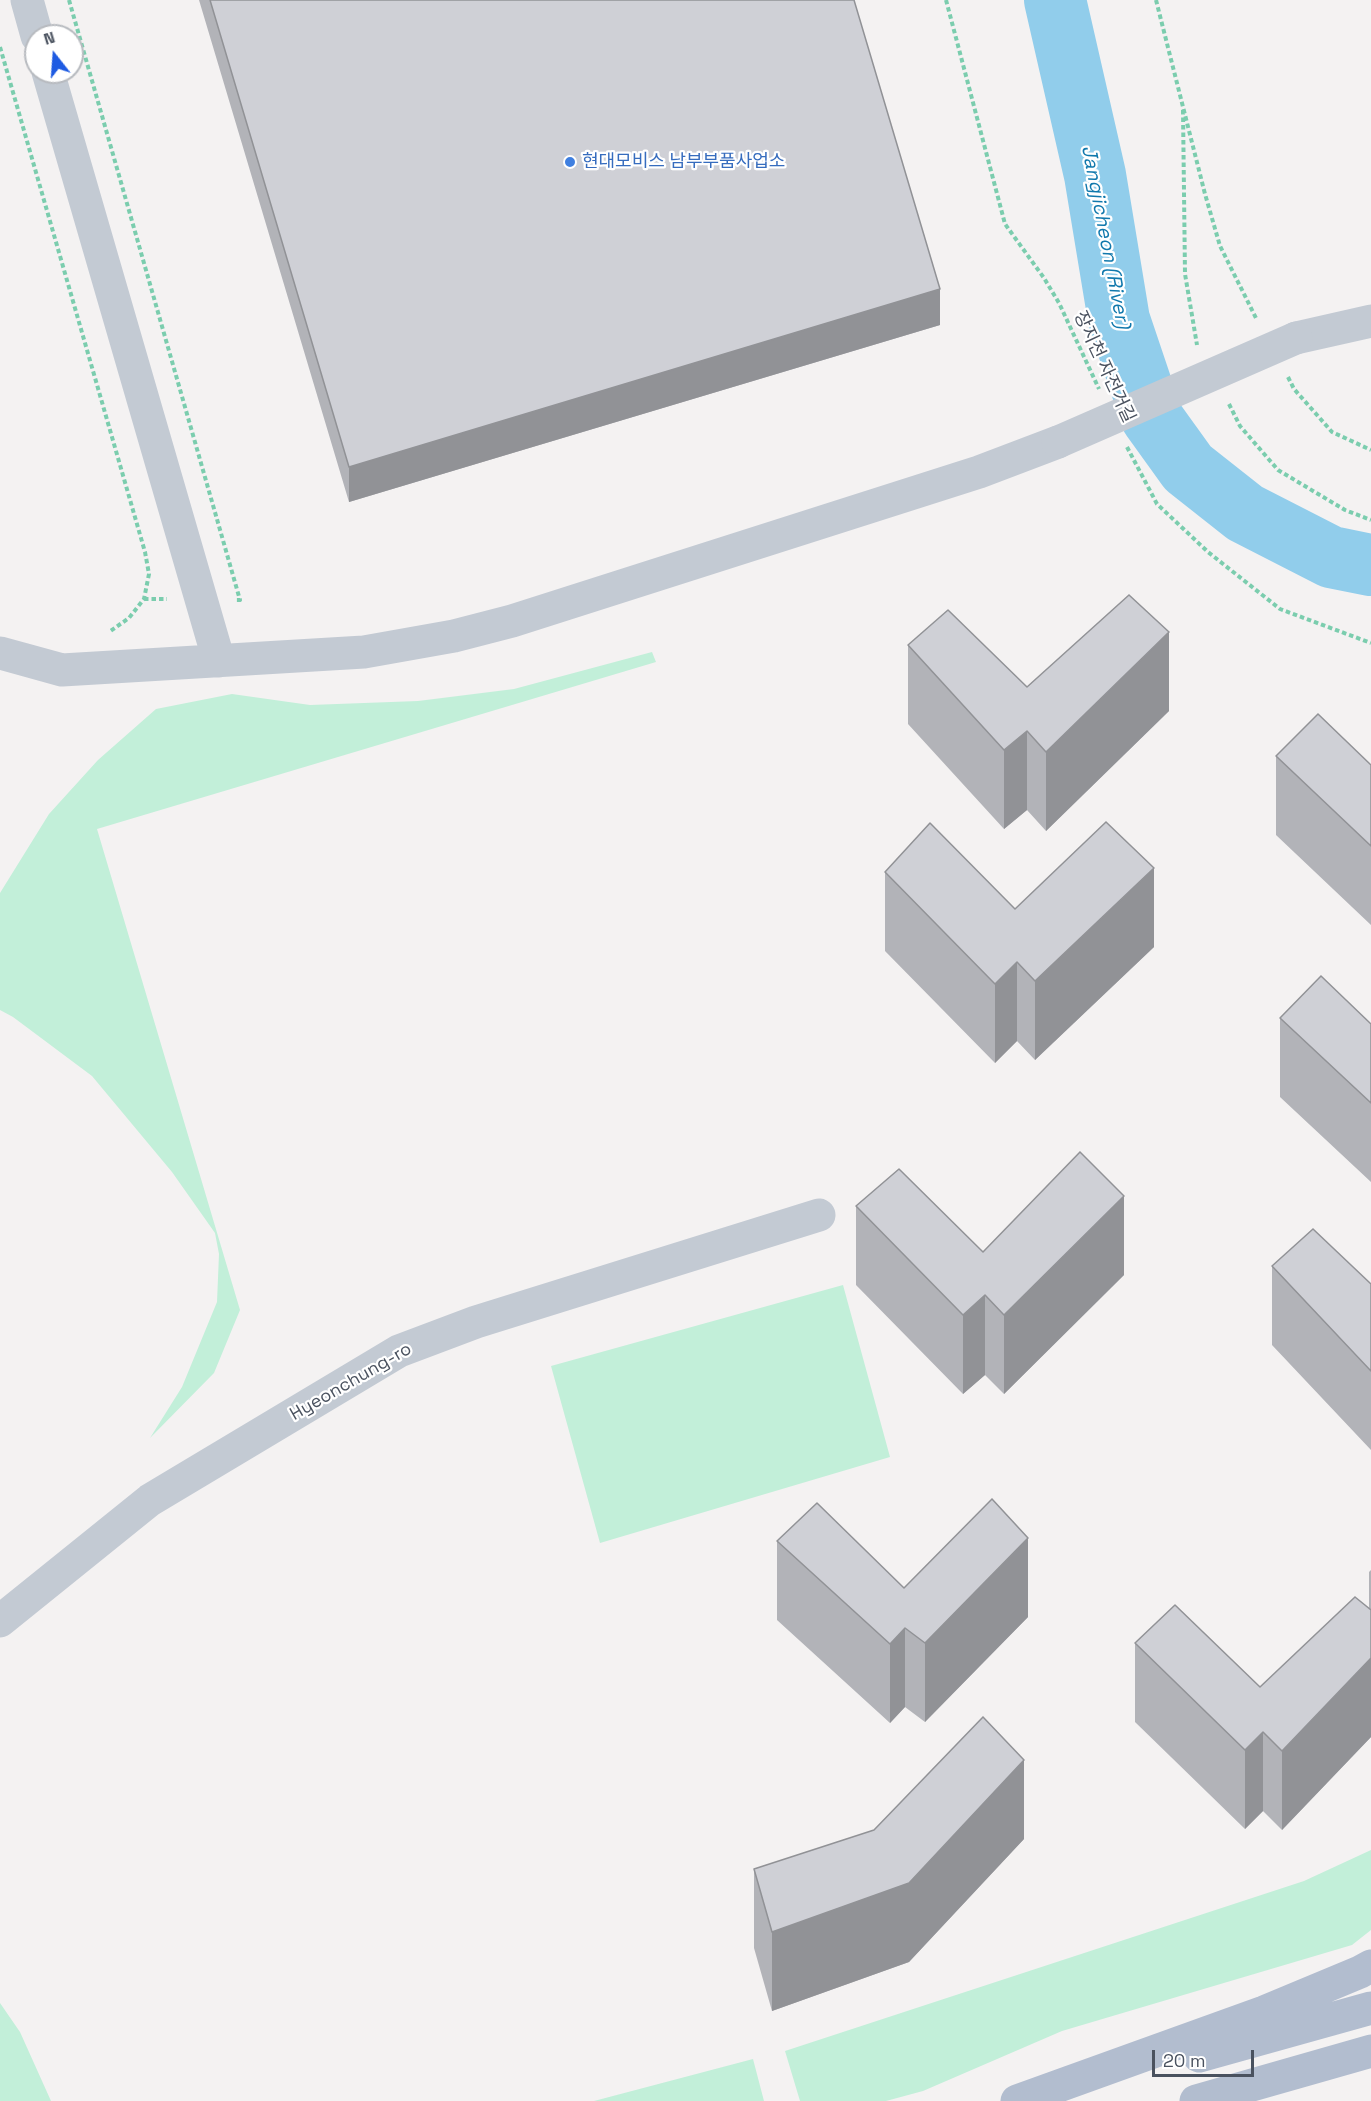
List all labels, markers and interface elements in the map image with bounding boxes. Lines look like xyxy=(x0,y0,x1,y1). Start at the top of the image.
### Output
north arrow xyxy=(24,24,84,84)
text: N xyxy=(41,27,57,50)
water label: Jangjicheon (River) xyxy=(1075,143,1135,331)
place label: 현대모비스 남부부품사업소 xyxy=(582,151,785,173)
marker: 현대모비스 남부부품사업소 xyxy=(563,155,577,169)
street label: 장지천 자전거길 xyxy=(1069,308,1139,426)
street label: Hyeonchung-ro xyxy=(286,1338,416,1426)
scale bar xyxy=(1155,2038,1257,2076)
text: 20 m xyxy=(1163,2049,1206,2072)

